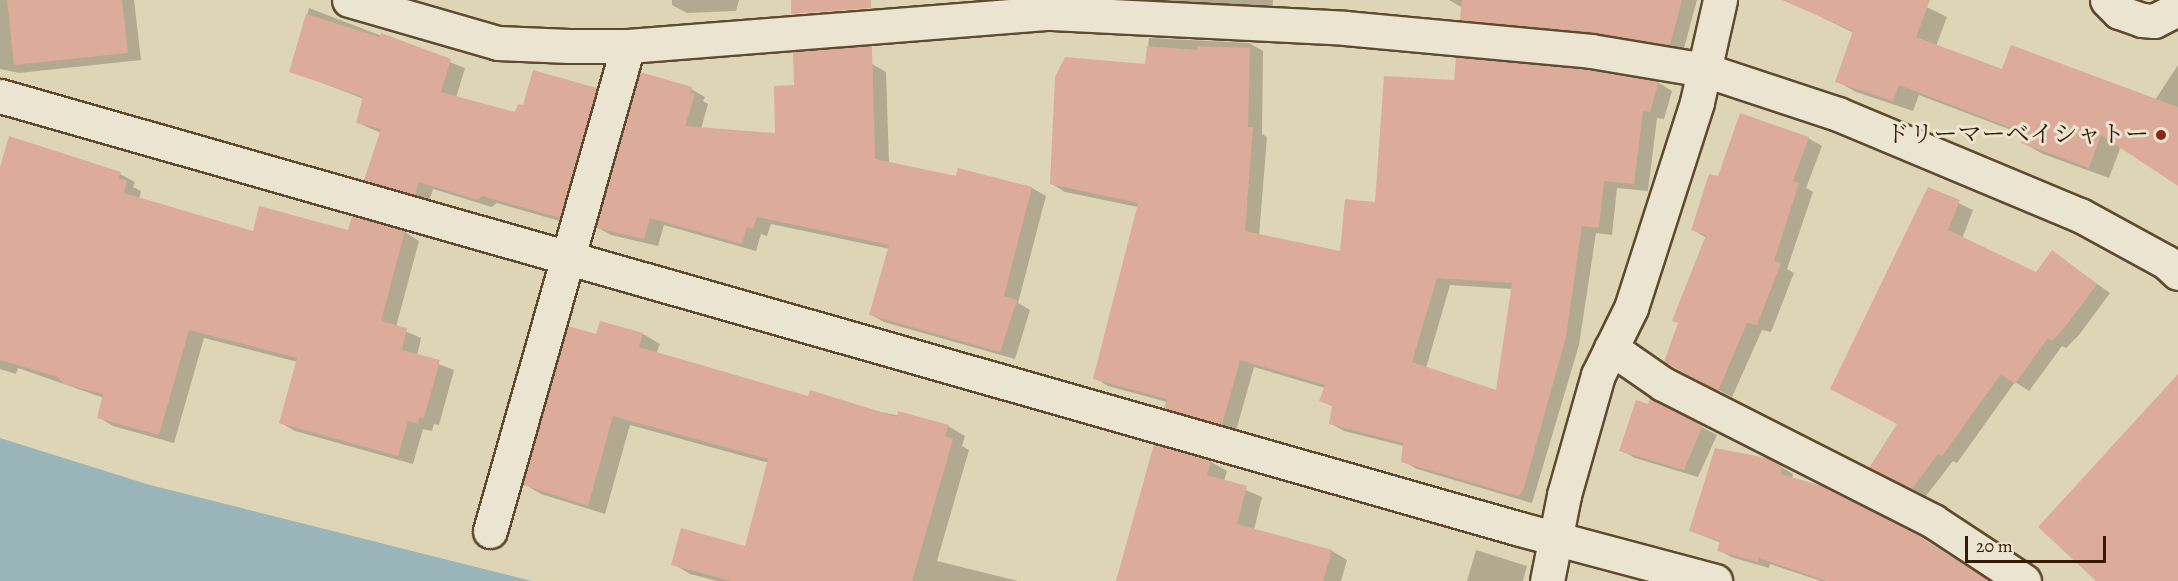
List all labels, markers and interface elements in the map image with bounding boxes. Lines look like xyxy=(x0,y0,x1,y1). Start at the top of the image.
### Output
place label: ドリーマーベイシャトー xyxy=(1885,121,2149,149)
marker: ドリーマーベイシャトー xyxy=(2154,128,2168,142)
scale bar xyxy=(1968,524,2109,562)
text: 20 m xyxy=(1976,534,2013,558)

